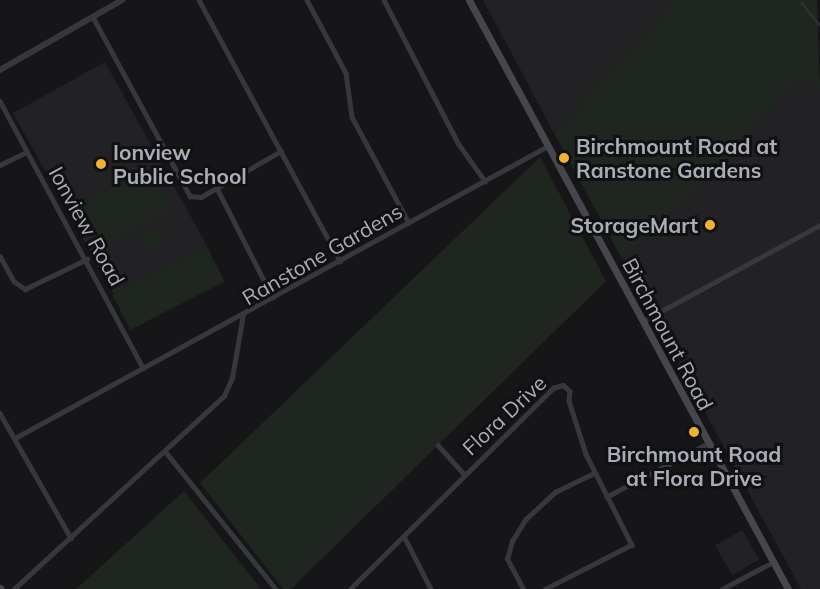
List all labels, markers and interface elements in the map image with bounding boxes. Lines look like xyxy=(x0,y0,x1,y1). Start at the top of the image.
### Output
place label: Birchmount Road at Ranstone Gardens xyxy=(576,133,777,183)
place label: Ionview Public School xyxy=(113,139,247,189)
marker: Birchmount Road at Ranstone Gardens xyxy=(557,151,571,165)
marker: Ionview Public School xyxy=(94,157,108,171)
street label: Ionview Road xyxy=(44,162,130,290)
street label: Ranstone Gardens xyxy=(238,198,406,310)
place label: StorageMart xyxy=(570,212,698,238)
marker: StorageMart xyxy=(703,218,717,232)
street label: Birchmount Road xyxy=(617,254,719,414)
street label: Flora Drive xyxy=(457,370,551,460)
marker: Birchmount Road at Flora Drive xyxy=(687,425,701,439)
place label: Birchmount Road at Flora Drive xyxy=(607,441,781,491)

